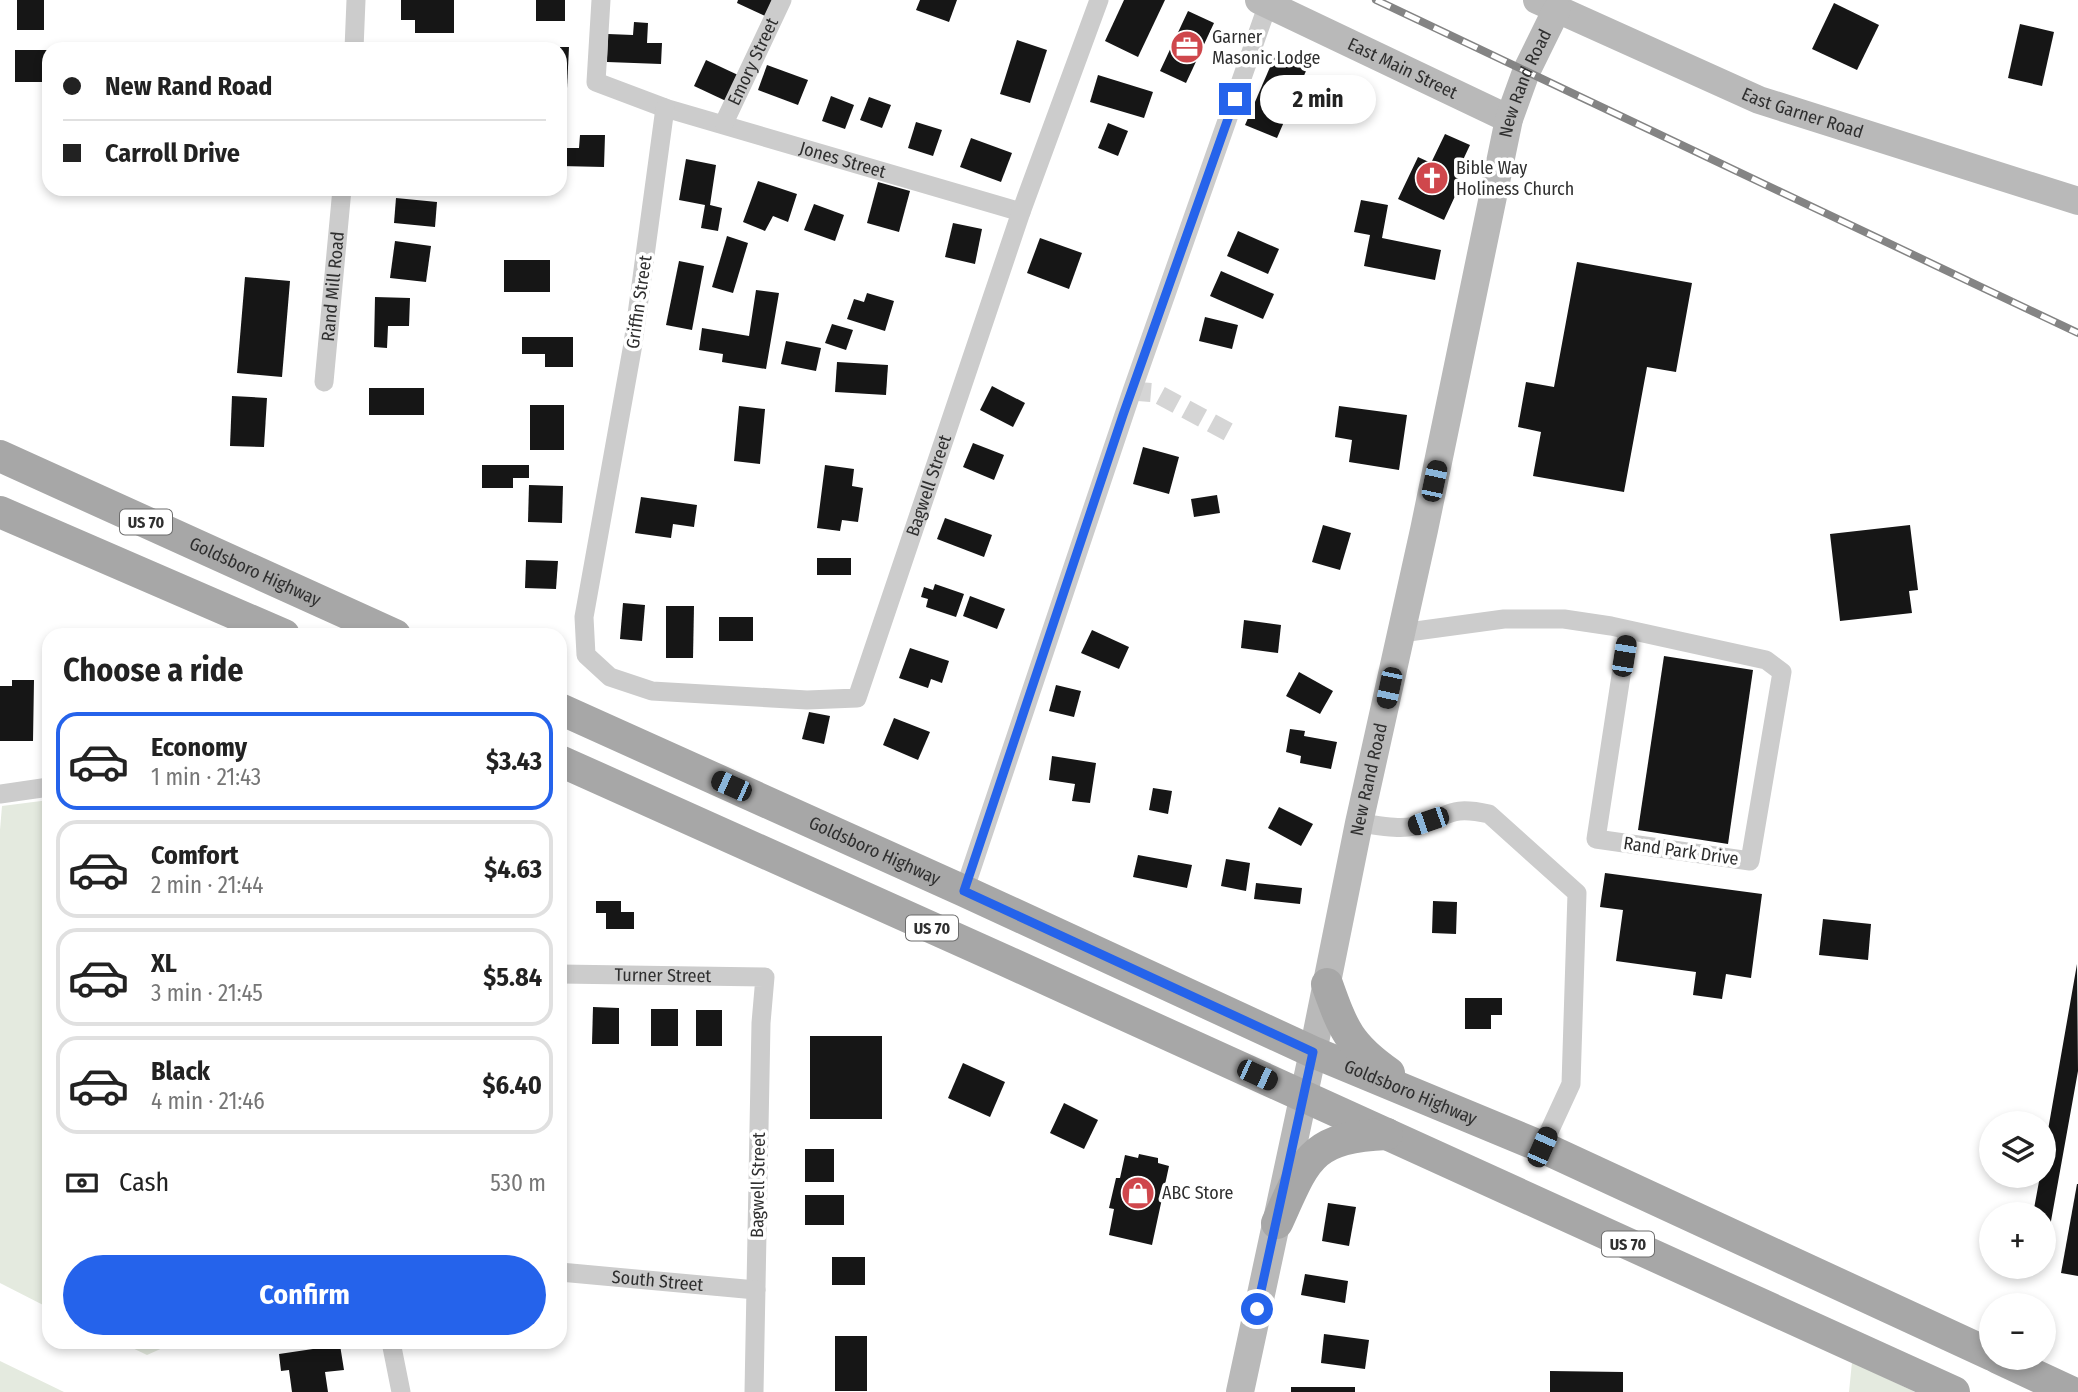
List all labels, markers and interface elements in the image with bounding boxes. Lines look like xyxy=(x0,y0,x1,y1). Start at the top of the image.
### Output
street label: Emory Street xyxy=(723,14,783,109)
street label: New Rand Road xyxy=(1494,25,1556,140)
place label: Garner Masonic Lodge xyxy=(1212,26,1320,69)
office icon: Garner Masonic Lodge xyxy=(1168,28,1206,66)
street label: East Main Street xyxy=(1344,33,1461,104)
text: New Rand Road xyxy=(105,71,273,102)
callout: 2 min xyxy=(1260,74,1375,124)
route end xyxy=(1219,83,1251,115)
street label: East Garner Road xyxy=(1738,83,1866,143)
text: 2 min xyxy=(1293,85,1344,113)
street label: Jones Street xyxy=(797,137,889,183)
text: Carroll Drive xyxy=(105,138,240,169)
place label: Bible Way Holiness Church xyxy=(1456,157,1574,200)
church icon: Bible Way Holiness Church xyxy=(1413,159,1451,197)
street label: Rand Mill Road xyxy=(317,230,349,342)
street label: Griffin Street xyxy=(622,254,656,350)
street label: Bagwell Street xyxy=(901,432,956,539)
car xyxy=(1420,458,1449,504)
road number: US 70 xyxy=(120,509,172,534)
street label: Goldsboro Highway xyxy=(186,532,324,611)
car xyxy=(1611,634,1638,678)
text: Choose a ride xyxy=(63,651,244,689)
car xyxy=(1375,665,1404,711)
street label: New Rand Road xyxy=(1346,721,1392,838)
icon: car xyxy=(67,730,130,793)
text: Economy xyxy=(151,732,247,763)
text: $3.43 xyxy=(486,746,542,777)
text: 1 min · 21:43 xyxy=(151,763,261,791)
car xyxy=(708,768,755,804)
car xyxy=(1405,804,1452,838)
street label: Goldsboro Highway xyxy=(805,812,944,890)
street label: Rand Park Drive xyxy=(1622,832,1740,870)
icon: car xyxy=(67,838,130,901)
text: Comfort xyxy=(151,840,239,871)
text: $4.63 xyxy=(484,854,542,885)
text: 2 min · 21:44 xyxy=(151,871,263,899)
road number: US 70 xyxy=(906,916,958,940)
icon: car xyxy=(67,946,130,1009)
text: XL xyxy=(151,948,177,979)
text: $5.84 xyxy=(483,962,542,993)
street label: Turner Street xyxy=(615,964,712,987)
text: 3 min · 21:45 xyxy=(151,979,263,1007)
icon: car xyxy=(67,1054,130,1117)
street label: Goldsboro Highway xyxy=(1341,1055,1480,1130)
text: Black xyxy=(151,1056,210,1087)
car xyxy=(1234,1057,1281,1093)
text: $6.40 xyxy=(483,1070,542,1101)
text: 4 min · 21:46 xyxy=(151,1087,265,1115)
map controls xyxy=(1979,1111,2056,1370)
button: layers xyxy=(1979,1111,2056,1188)
car xyxy=(1524,1124,1561,1170)
street label: Bagwell Street xyxy=(746,1132,770,1238)
icon: cash xyxy=(63,1164,101,1202)
text: Cash xyxy=(119,1167,169,1198)
text: 530 m xyxy=(490,1169,546,1197)
shop icon: ABC Store xyxy=(1119,1174,1157,1212)
place label: ABC Store xyxy=(1162,1182,1233,1204)
button: + xyxy=(1979,1202,2056,1279)
road number: US 70 xyxy=(1602,1232,1654,1256)
button: Confirm xyxy=(63,1255,546,1335)
street label: South Street xyxy=(611,1266,704,1296)
route start xyxy=(1241,1293,1273,1325)
button: − xyxy=(1979,1293,2056,1370)

